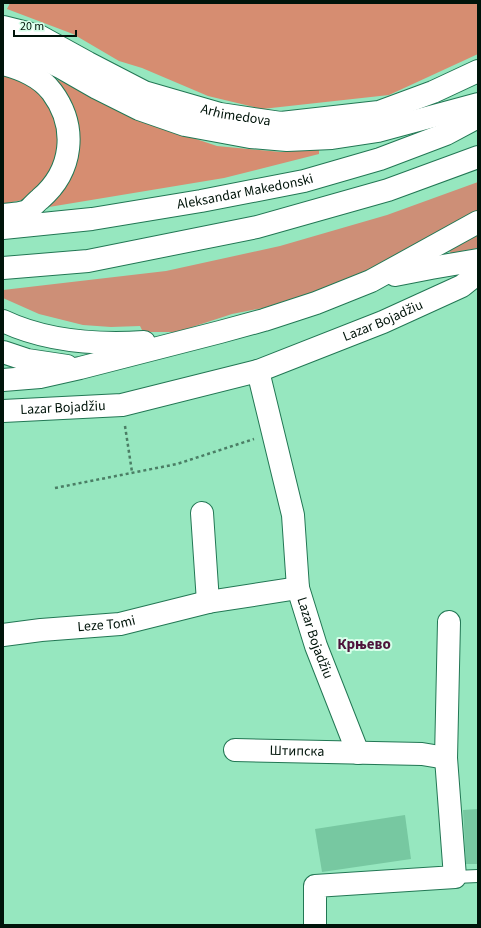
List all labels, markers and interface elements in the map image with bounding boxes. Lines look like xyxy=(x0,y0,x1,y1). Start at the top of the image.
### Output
scale bar xyxy=(14,12,76,38)
text: 20 m xyxy=(20,18,44,35)
street label: Arhimedova xyxy=(198,99,272,131)
street label: Aleksandar Makedonski xyxy=(176,169,316,215)
street label: Lazar Bojadžiu xyxy=(340,295,426,347)
street label: Lazar Bojadžiu xyxy=(20,396,106,420)
street label: Lazar Bojadžiu xyxy=(291,595,338,682)
street label: Leze Tomi xyxy=(77,611,138,637)
district label: Крњево xyxy=(337,634,391,655)
street label: Штипска xyxy=(269,741,325,762)

